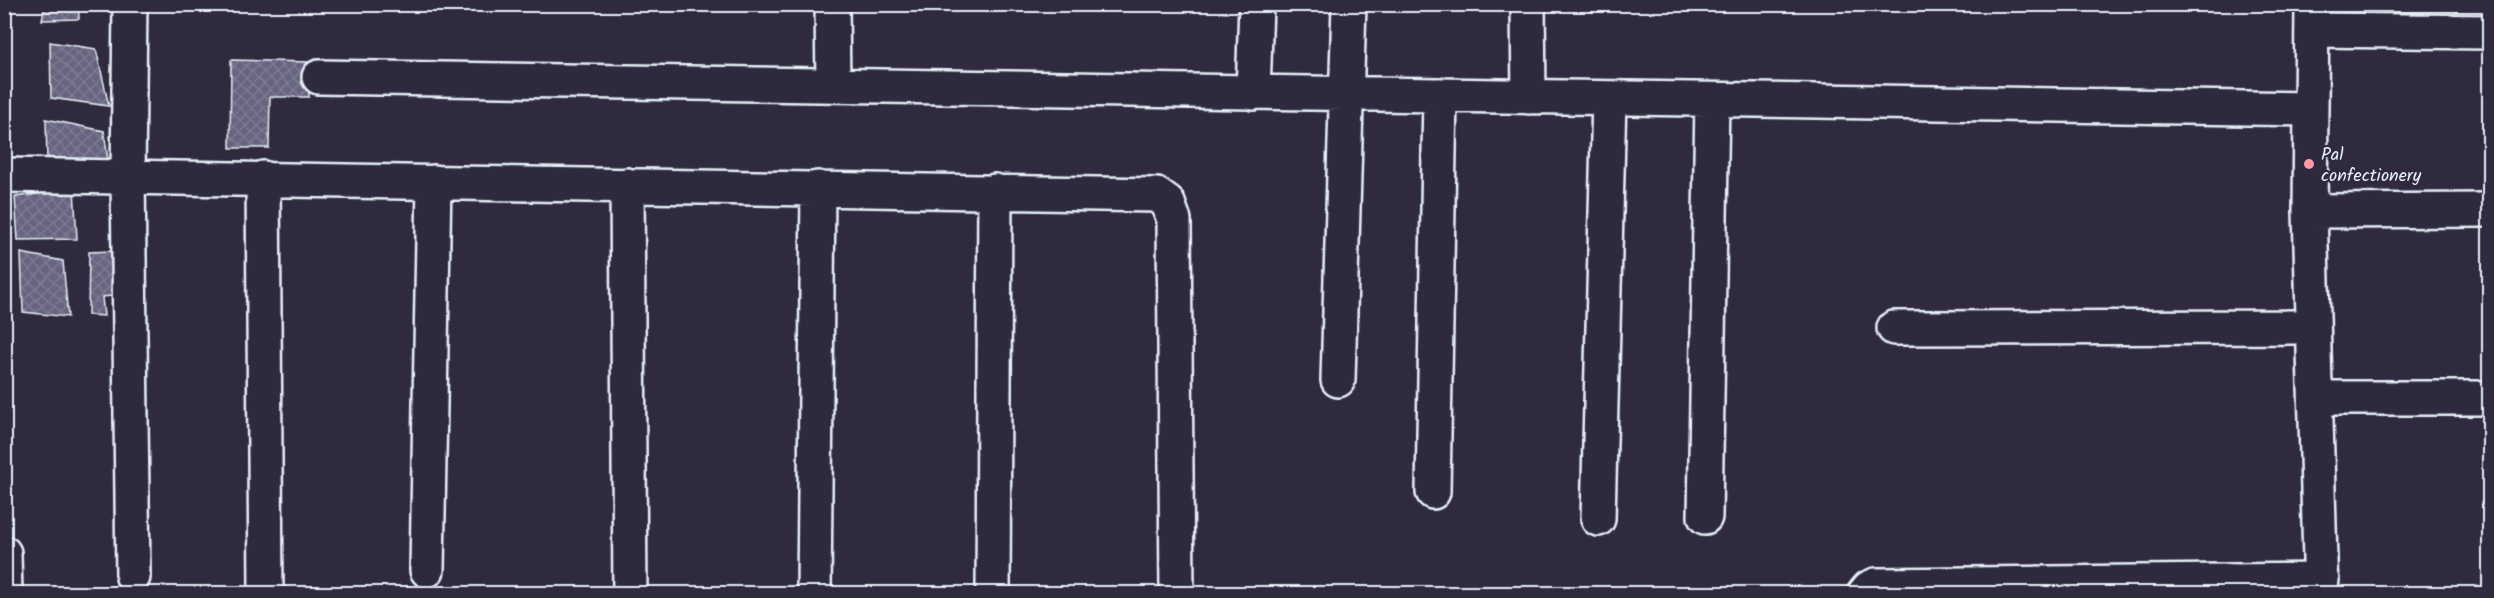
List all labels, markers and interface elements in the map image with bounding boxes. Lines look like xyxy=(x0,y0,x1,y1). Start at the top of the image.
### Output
place label: Pal confectionery xyxy=(2321,141,2422,191)
marker: Pal confectionery xyxy=(2302,157,2316,171)

